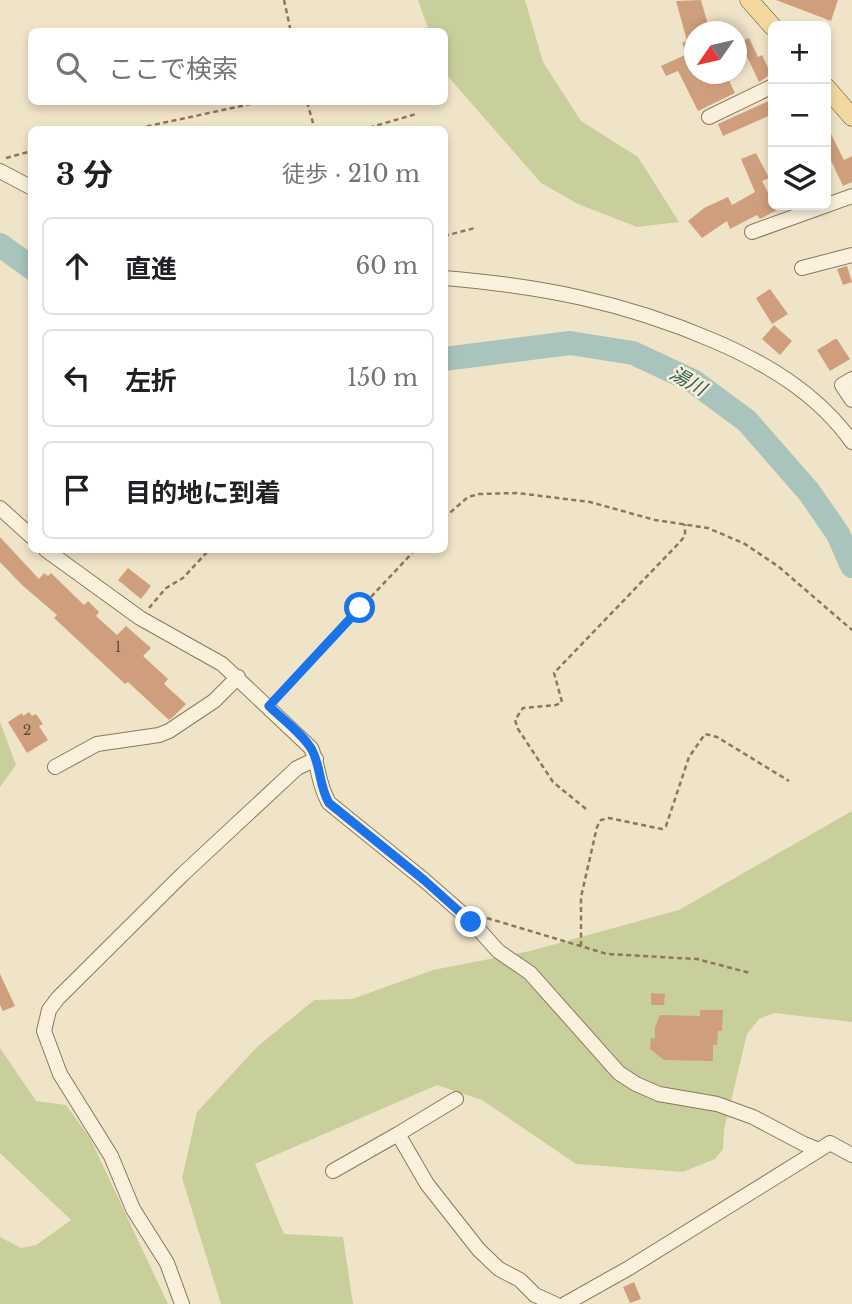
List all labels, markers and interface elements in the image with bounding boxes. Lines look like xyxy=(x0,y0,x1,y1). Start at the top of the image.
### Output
north arrow xyxy=(684,21,747,84)
map controls xyxy=(768,21,831,210)
button: + xyxy=(768,21,831,84)
search box xyxy=(28,28,448,105)
icon: search xyxy=(52,48,90,86)
text: ここで検索 xyxy=(108,53,238,85)
button: − xyxy=(768,84,831,147)
button: layers xyxy=(768,147,831,210)
text: 3 分 xyxy=(56,156,113,193)
text: 徒歩 · 210 m xyxy=(282,160,420,188)
icon: ahead xyxy=(58,247,96,285)
text: 60 m xyxy=(356,252,418,280)
text: 直進 xyxy=(125,253,177,285)
icon: left xyxy=(58,359,96,397)
water label: 湯川 xyxy=(666,362,712,401)
text: 150 m xyxy=(347,364,418,392)
text: 左折 xyxy=(125,365,177,397)
icon: arrive xyxy=(58,471,96,509)
text: 目的地に到着 xyxy=(125,477,281,509)
route start xyxy=(344,592,375,623)
house number: 1 xyxy=(115,638,121,656)
house number: 2 xyxy=(23,721,31,739)
route end xyxy=(455,906,486,937)

